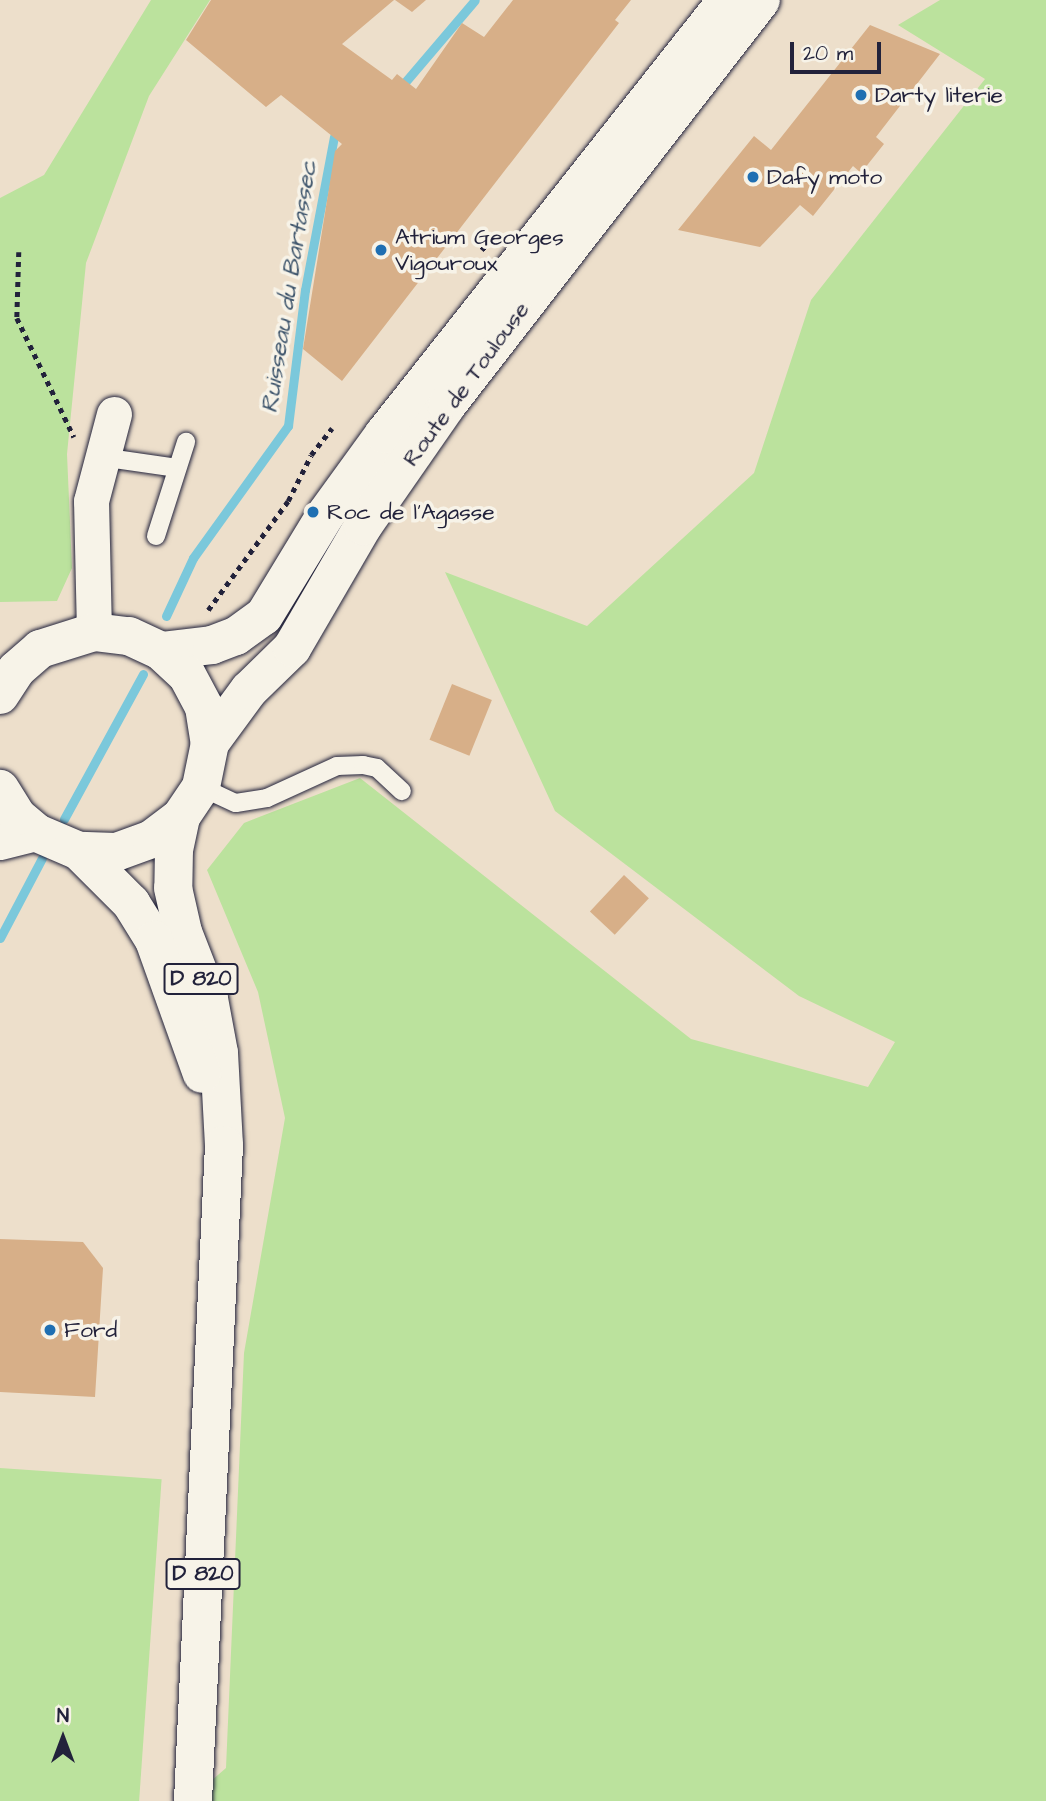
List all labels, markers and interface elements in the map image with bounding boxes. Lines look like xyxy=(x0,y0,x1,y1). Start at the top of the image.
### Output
scale bar xyxy=(794,28,885,72)
text: 20 m xyxy=(803,39,853,68)
place label: Darty literie xyxy=(875,81,1003,109)
marker: Darty literie xyxy=(853,87,869,103)
water label: Ruisseau du Bartassec xyxy=(256,159,324,415)
place label: Dafy moto xyxy=(767,163,882,191)
marker: Dafy moto xyxy=(745,169,761,185)
place label: Atrium Georges Vigouroux xyxy=(395,223,564,277)
marker: Atrium Georges Vigouroux xyxy=(373,242,389,258)
street label: Route de Toulouse xyxy=(397,296,535,472)
place label: Roc de l'Agasse xyxy=(327,498,495,526)
marker: Roc de l'Agasse xyxy=(305,504,321,520)
road number: D 820 xyxy=(162,962,240,996)
place label: Ford xyxy=(64,1316,117,1344)
marker: Ford xyxy=(42,1322,58,1338)
road number: D 820 xyxy=(164,1556,242,1592)
north arrow xyxy=(28,1703,98,1773)
text: N xyxy=(57,1703,69,1730)

